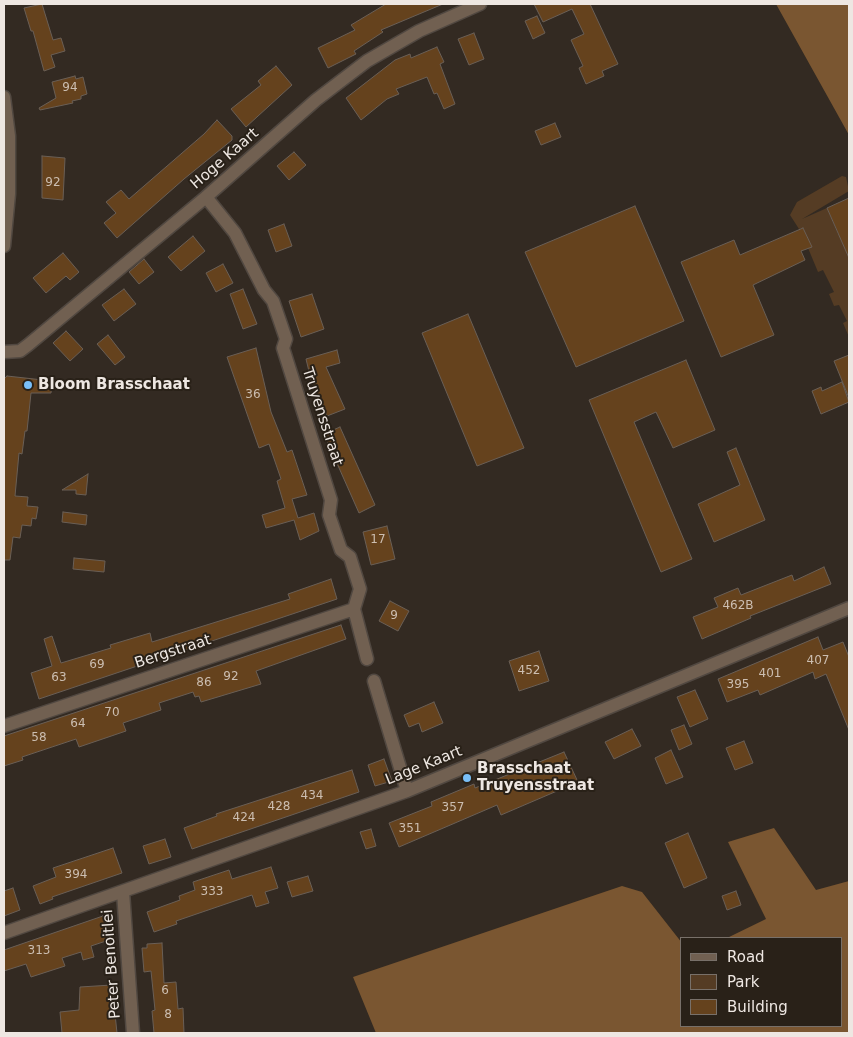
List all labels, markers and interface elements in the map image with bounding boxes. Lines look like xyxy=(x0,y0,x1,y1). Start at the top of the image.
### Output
house number: 94 xyxy=(62,81,78,95)
street label: Hoge Kaart xyxy=(187,125,263,193)
house number: 92 xyxy=(45,176,61,190)
street label: Truyensstraat xyxy=(298,366,346,468)
place label: Bloom Brasschaat xyxy=(38,376,190,394)
marker: Bloom Brasschaat xyxy=(22,379,34,391)
house number: 36 xyxy=(245,388,261,402)
house number: 17 xyxy=(370,533,386,547)
house number: 462B xyxy=(722,599,754,613)
house number: 9 xyxy=(390,609,398,623)
street label: Bergstraat xyxy=(133,631,213,673)
house number: 407 xyxy=(807,654,829,668)
house number: 69 xyxy=(89,658,105,672)
house number: 452 xyxy=(518,664,540,678)
house number: 401 xyxy=(759,667,781,681)
house number: 92 xyxy=(223,670,239,684)
house number: 63 xyxy=(51,671,67,685)
house number: 86 xyxy=(196,676,212,690)
house number: 395 xyxy=(727,678,749,692)
house number: 70 xyxy=(104,706,120,720)
house number: 64 xyxy=(70,717,86,731)
house number: 58 xyxy=(31,731,47,745)
street label: Lage Kaart xyxy=(383,742,465,790)
place label: Brasschaat Truyensstraat xyxy=(477,760,594,795)
marker: Brasschaat Truyensstraat xyxy=(461,772,473,784)
house number: 434 xyxy=(301,789,323,803)
house number: 428 xyxy=(268,800,290,814)
house number: 357 xyxy=(442,801,464,815)
house number: 424 xyxy=(233,811,255,825)
house number: 351 xyxy=(399,822,421,836)
house number: 394 xyxy=(65,868,87,882)
house number: 333 xyxy=(201,885,223,899)
street label: Peter Benoitlei xyxy=(99,909,125,1019)
legend xyxy=(680,937,843,1027)
house number: 313 xyxy=(28,944,50,958)
text: Road xyxy=(727,948,765,966)
text: Park xyxy=(727,973,759,991)
house number: 6 xyxy=(161,984,169,998)
text: Building xyxy=(727,998,788,1016)
house number: 8 xyxy=(164,1008,172,1022)

